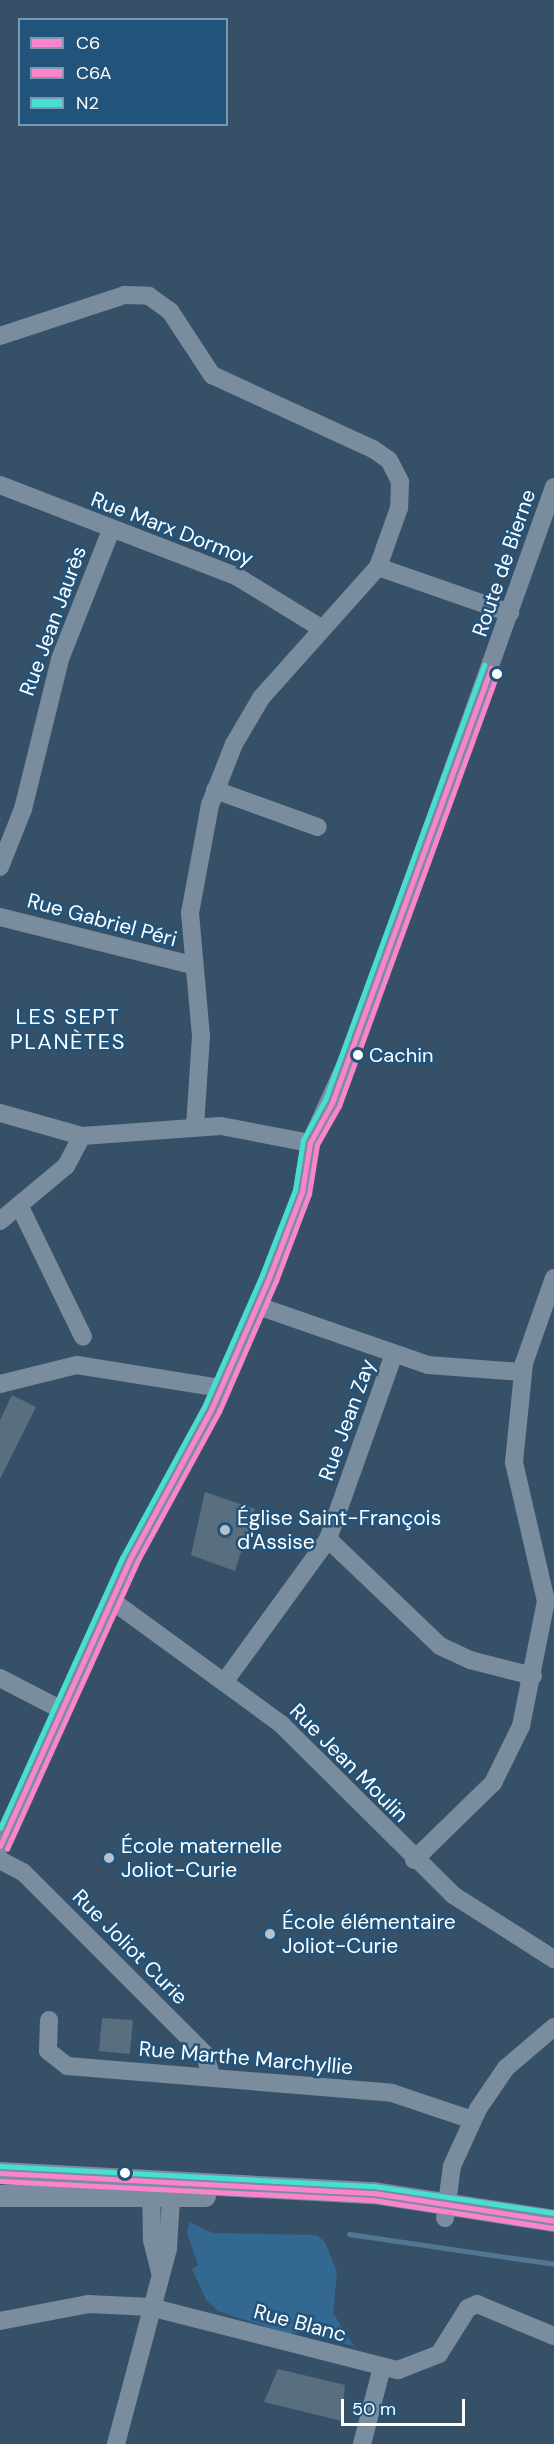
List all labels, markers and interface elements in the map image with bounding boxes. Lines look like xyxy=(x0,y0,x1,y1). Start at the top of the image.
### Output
legend xyxy=(18,18,228,126)
text: C6 xyxy=(76,31,100,55)
text: C6A xyxy=(76,61,111,85)
text: N2 xyxy=(76,91,99,115)
street label: Rue Marx Dormoy xyxy=(87,486,257,572)
street label: Route de Bierne xyxy=(467,486,541,640)
street label: Rue Jean Jaurès xyxy=(14,543,92,699)
unlabelled marker xyxy=(491,668,503,680)
street label: Rue Gabriel Péri xyxy=(24,888,180,952)
district label: LES SEPT PLANÈTES xyxy=(10,1003,126,1054)
place label: Cachin xyxy=(369,1043,433,1067)
marker: Cachin xyxy=(352,1049,364,1061)
street label: Rue Jean Zay xyxy=(313,1356,381,1484)
place label: Église Saint-François d'Assise xyxy=(237,1505,441,1555)
marker: Église Saint-François d'Assise xyxy=(218,1523,232,1537)
street label: Rue Jean Moulin xyxy=(284,1698,414,1828)
place label: École maternelle Joliot-Curie xyxy=(121,1833,282,1883)
marker: École maternelle Joliot-Curie xyxy=(102,1851,116,1865)
street label: Rue Joliot Curie xyxy=(67,1884,193,2010)
place label: École élémentaire Joliot-Curie xyxy=(282,1909,456,1959)
marker: École élémentaire Joliot-Curie xyxy=(263,1927,277,1941)
street label: Rue Marthe Marchyllie xyxy=(138,2036,354,2080)
unlabelled marker xyxy=(119,2167,131,2179)
street label: Rue Blanc xyxy=(251,2299,349,2347)
scale bar xyxy=(344,2387,468,2425)
text: 50 m xyxy=(352,2397,396,2421)

